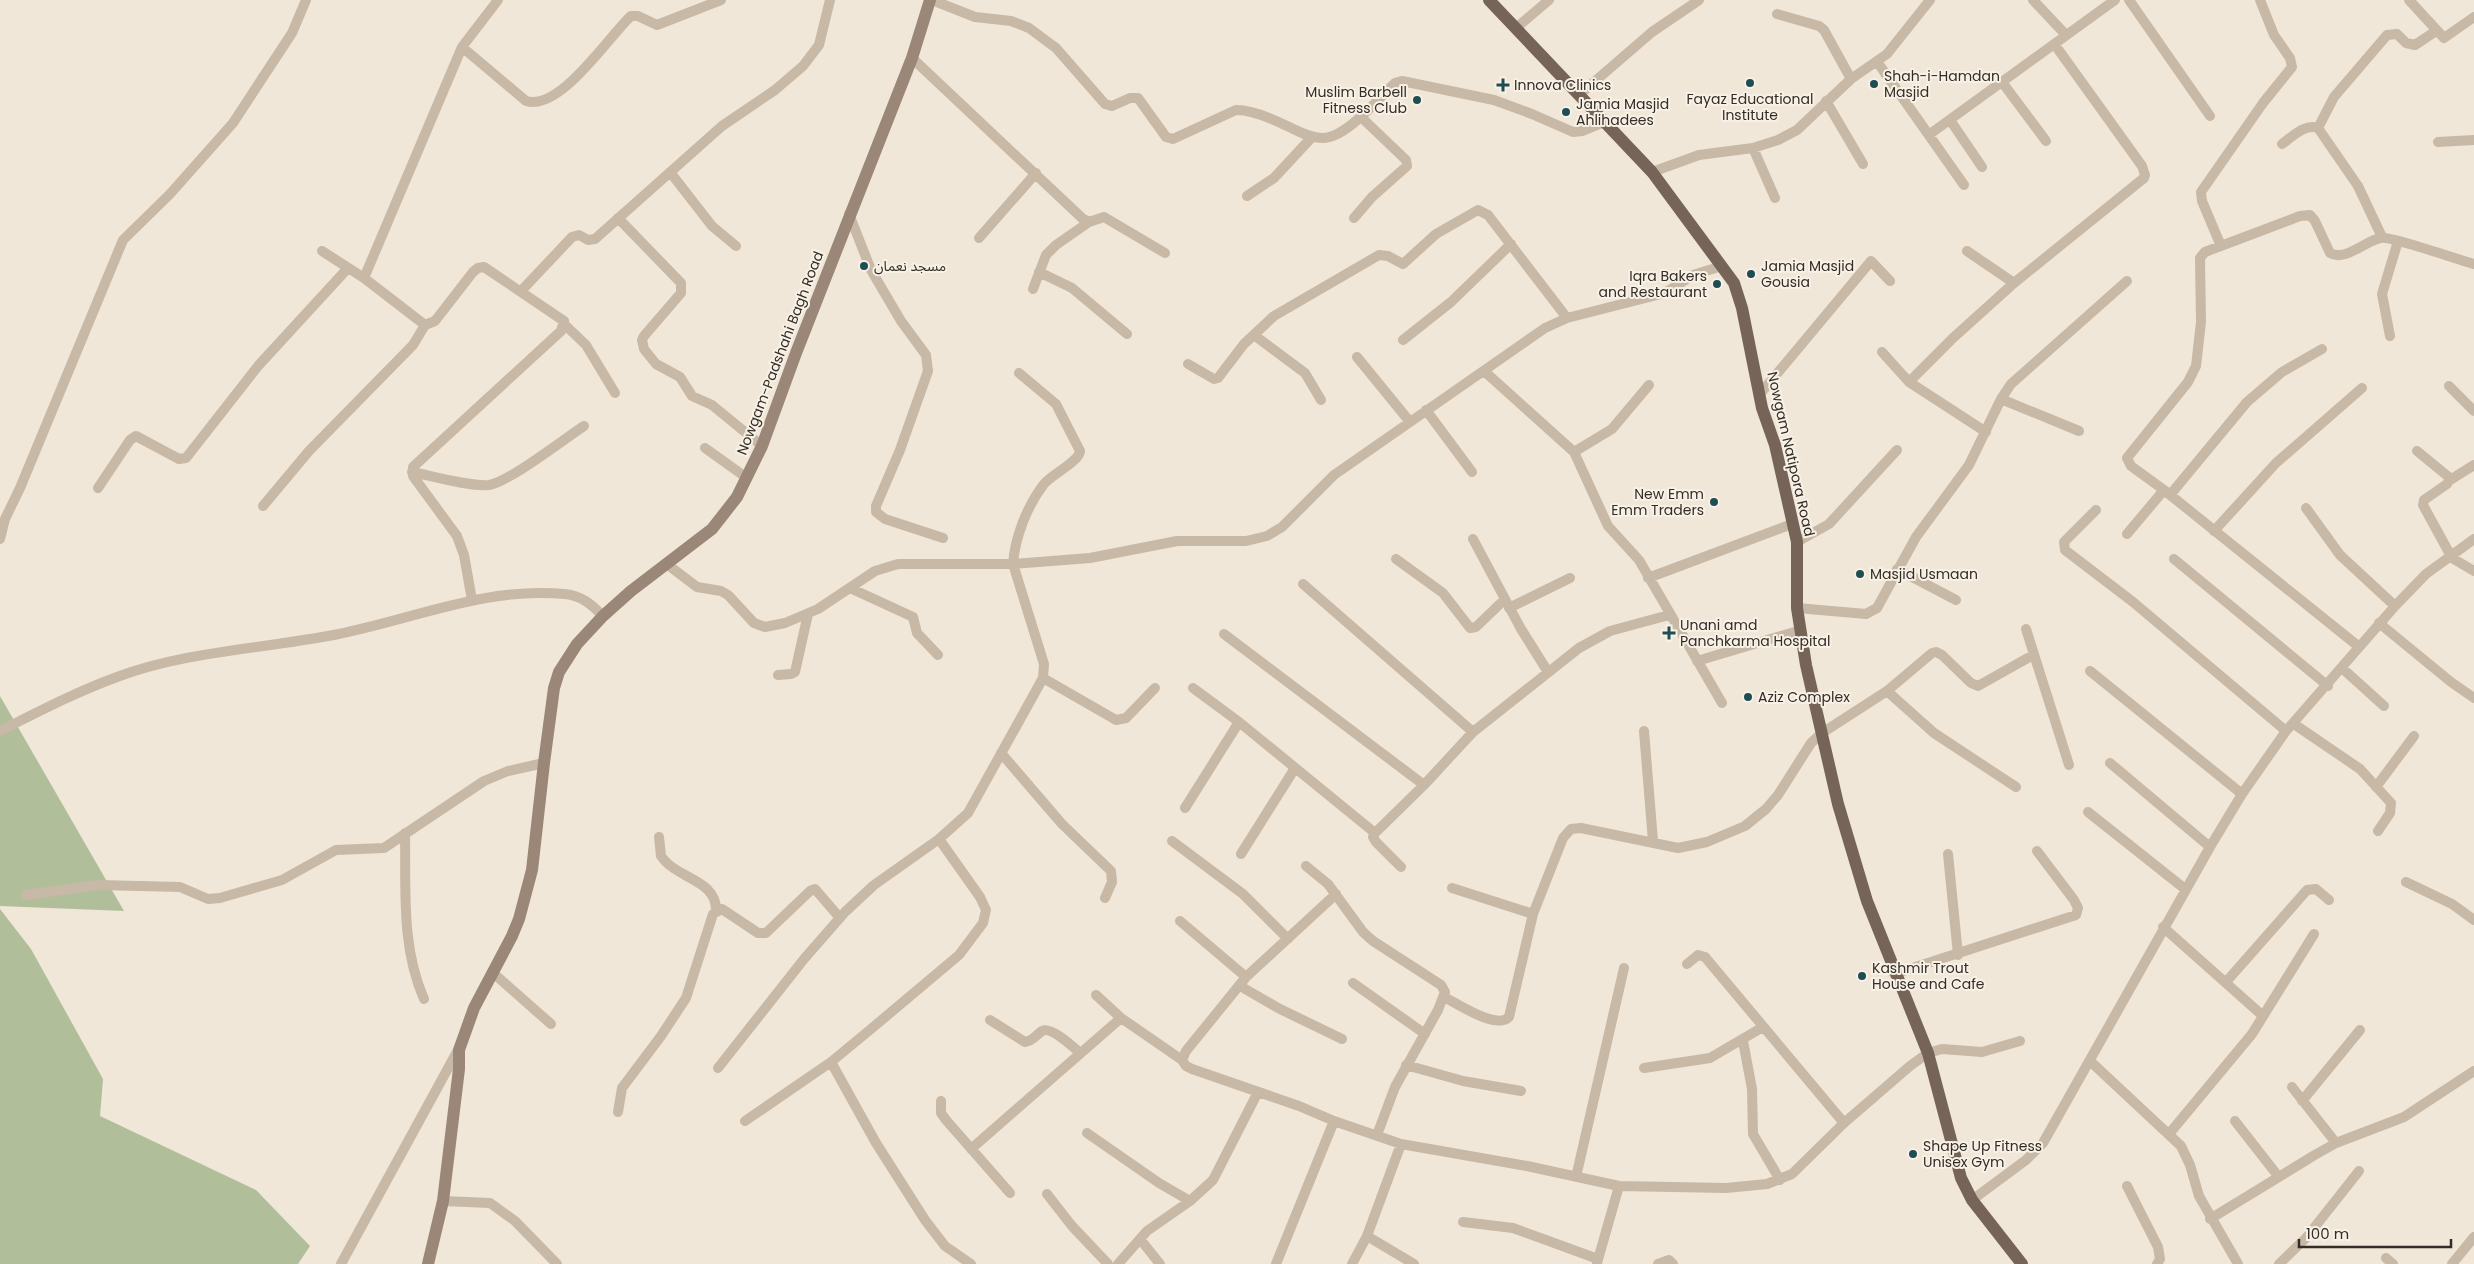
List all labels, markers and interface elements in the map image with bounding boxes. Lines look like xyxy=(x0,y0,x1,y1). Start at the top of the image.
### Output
place label: Shah-i-Hamdan Masjid xyxy=(1884,66,2000,102)
place label: Innova Clinics xyxy=(1514,75,1611,95)
marker: Fayaz Educational Institute xyxy=(1744,77,1756,89)
marker: Innova Clinics xyxy=(1496,78,1510,92)
marker: Shah-i-Hamdan Masjid xyxy=(1868,78,1880,90)
place label: Muslim Barbell Fitness Club xyxy=(1305,82,1407,118)
place label: Fayaz Educational Institute xyxy=(1687,89,1813,125)
marker: Muslim Barbell Fitness Club xyxy=(1411,94,1423,106)
place label: Jamia Masjid Ahlihadees xyxy=(1576,94,1669,130)
marker: Jamia Masjid Ahlihadees xyxy=(1560,106,1572,118)
street label: Nowgam-Padshahi Bagh Road xyxy=(732,248,828,458)
place label: مسجد نعمان xyxy=(874,256,946,276)
place label: Jamia Masjid Gousia xyxy=(1761,256,1854,292)
marker: مسجد نعمان xyxy=(858,260,870,272)
place label: Iqra Bakers and Restaurant xyxy=(1599,266,1707,302)
marker: Jamia Masjid Gousia xyxy=(1745,268,1757,280)
marker: Iqra Bakers and Restaurant xyxy=(1711,278,1723,290)
street label: Nowgam Natipora Road xyxy=(1762,370,1820,538)
place label: New Emm Emm Traders xyxy=(1611,484,1704,520)
marker: New Emm Emm Traders xyxy=(1708,496,1720,508)
place label: Masjid Usmaan xyxy=(1870,564,1978,584)
marker: Masjid Usmaan xyxy=(1854,568,1866,580)
place label: Unani amd Panchkarma Hospital xyxy=(1680,615,1830,651)
marker: Unani amd Panchkarma Hospital xyxy=(1662,626,1676,640)
place label: Aziz Complex xyxy=(1758,687,1850,707)
marker: Aziz Complex xyxy=(1742,691,1754,703)
place label: Kashmir Trout House and Cafe xyxy=(1872,958,1985,994)
marker: Kashmir Trout House and Cafe xyxy=(1856,970,1868,982)
place label: Shape Up Fitness Unisex Gym xyxy=(1923,1136,2042,1172)
marker: Shape Up Fitness Unisex Gym xyxy=(1907,1148,1919,1160)
scale bar xyxy=(2299,1216,2452,1248)
text: 100 m xyxy=(2306,1223,2349,1244)

